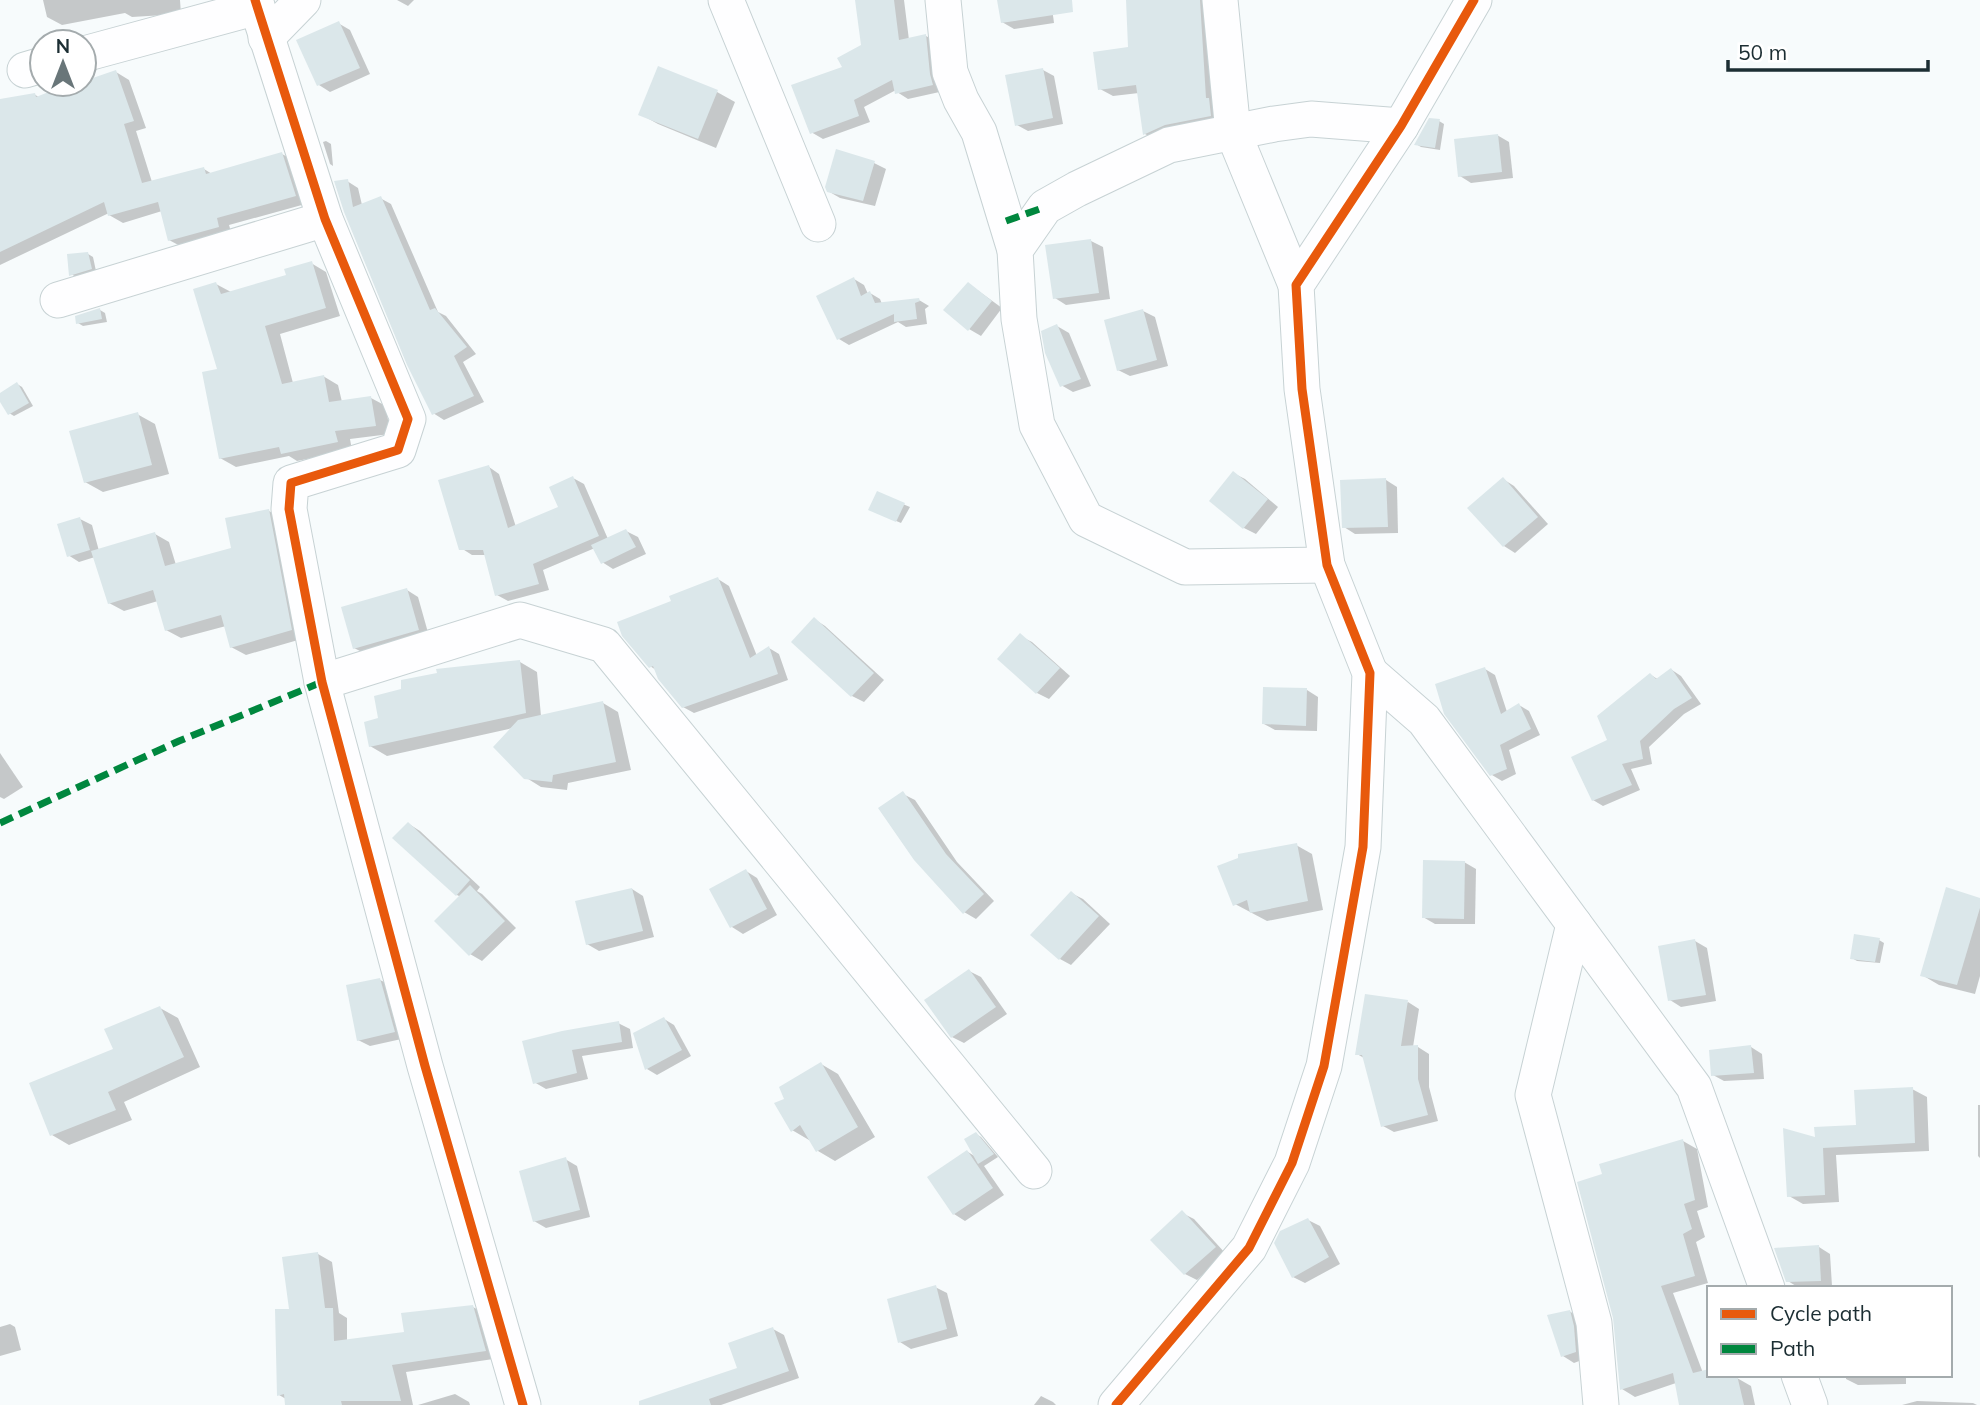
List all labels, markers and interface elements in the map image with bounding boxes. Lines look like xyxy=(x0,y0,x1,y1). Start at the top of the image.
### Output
north arrow xyxy=(28,28,98,98)
scale bar xyxy=(1728,28,1927,72)
text: N xyxy=(56,34,70,58)
text: 50 m xyxy=(1738,39,1787,65)
legend xyxy=(1707,1286,1952,1377)
text: Cycle path xyxy=(1770,1300,1872,1326)
text: Path xyxy=(1770,1335,1815,1361)

